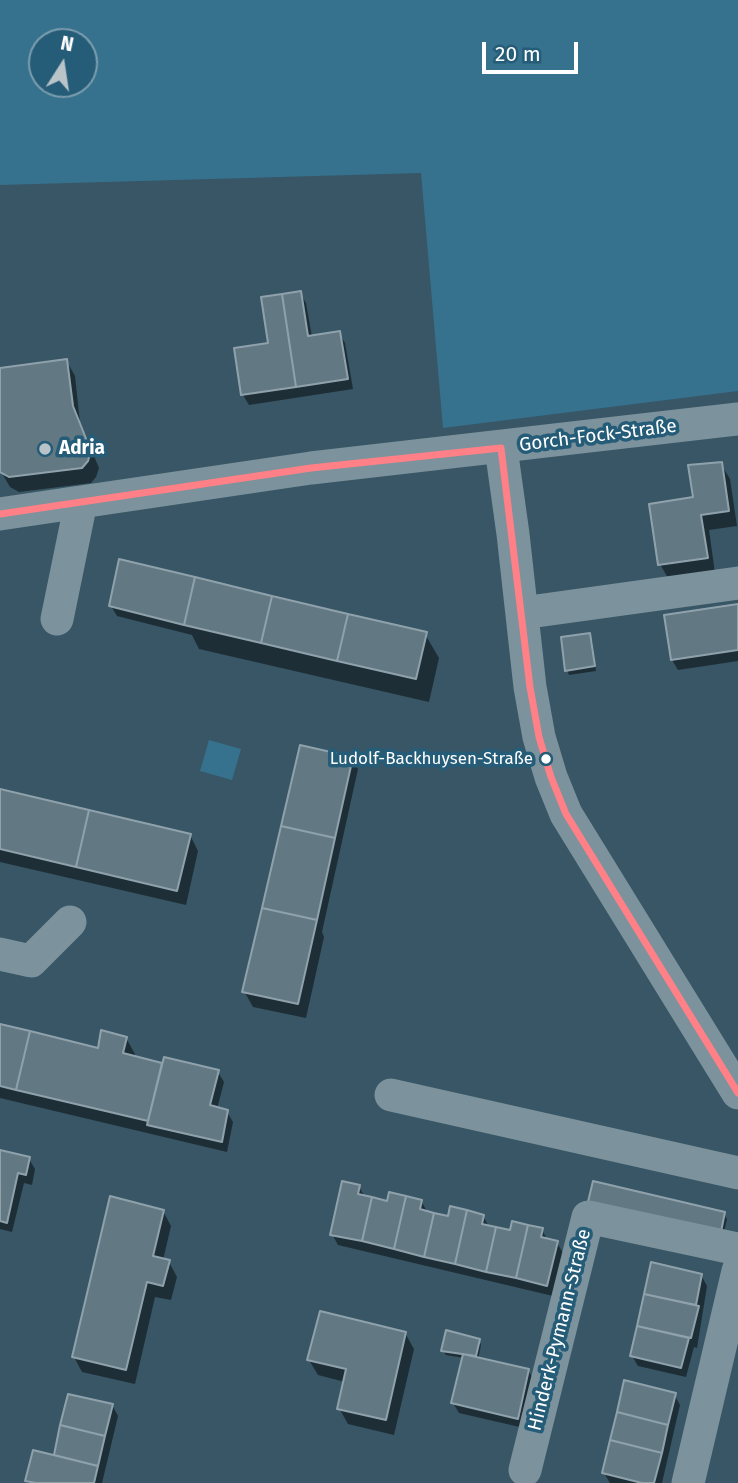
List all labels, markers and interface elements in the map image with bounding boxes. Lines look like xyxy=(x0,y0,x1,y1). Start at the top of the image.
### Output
north arrow xyxy=(28,28,98,98)
scale bar xyxy=(486,28,582,72)
text: N xyxy=(58,31,76,56)
text: 20 m xyxy=(495,41,541,67)
street label: Gorch-Fock-Straße xyxy=(518,415,678,457)
place label: Adria xyxy=(59,438,105,460)
marker: Adria xyxy=(37,441,53,457)
place label: Ludolf-Backhuysen-Straße xyxy=(330,749,533,769)
marker: Ludolf-Backhuysen-Straße xyxy=(539,752,553,766)
street label: Hinderk-Pymann-Straße xyxy=(524,1227,596,1433)

